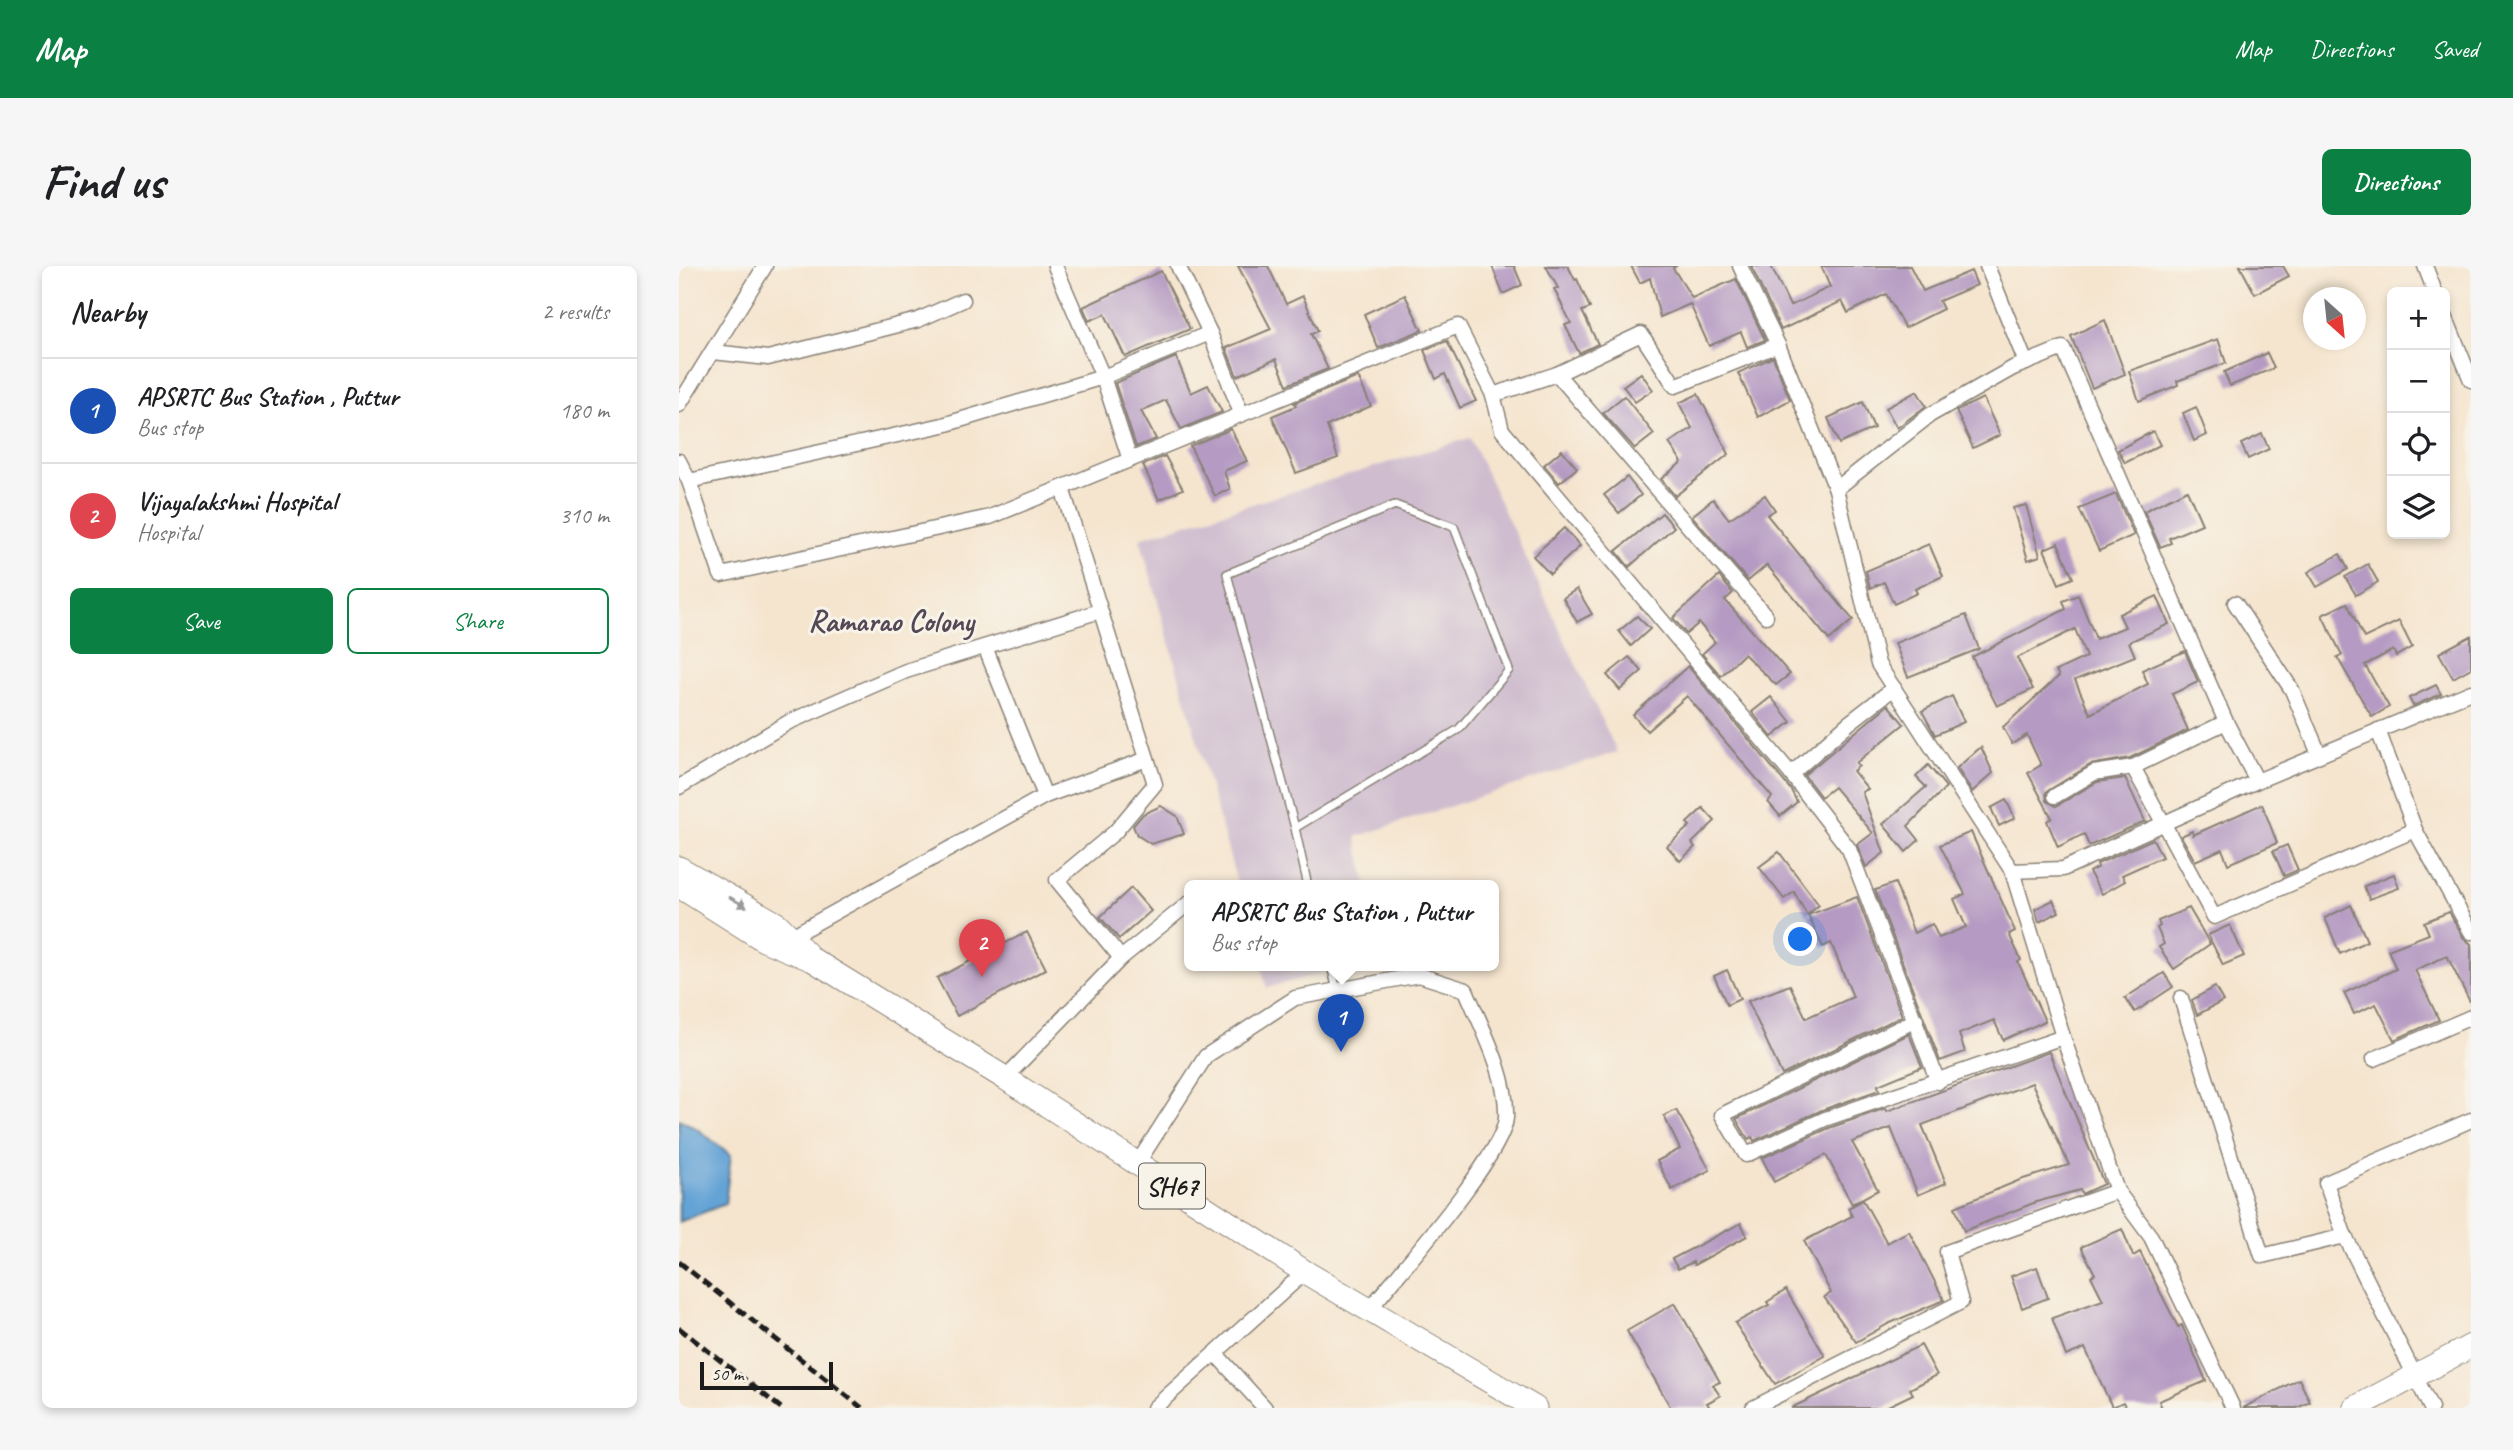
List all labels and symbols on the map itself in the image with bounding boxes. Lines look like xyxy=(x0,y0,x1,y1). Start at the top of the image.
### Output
north arrow xyxy=(2303,287,2366,350)
district label: Ramarao Colony xyxy=(808,602,977,641)
one-way arrow xyxy=(728,896,748,908)
pin: 2 xyxy=(959,919,1005,977)
your location xyxy=(1783,922,1817,956)
pin: 1 xyxy=(1318,994,1364,1052)
road number: SH67 xyxy=(1139,1163,1205,1208)
scale bar xyxy=(700,1359,833,1391)

